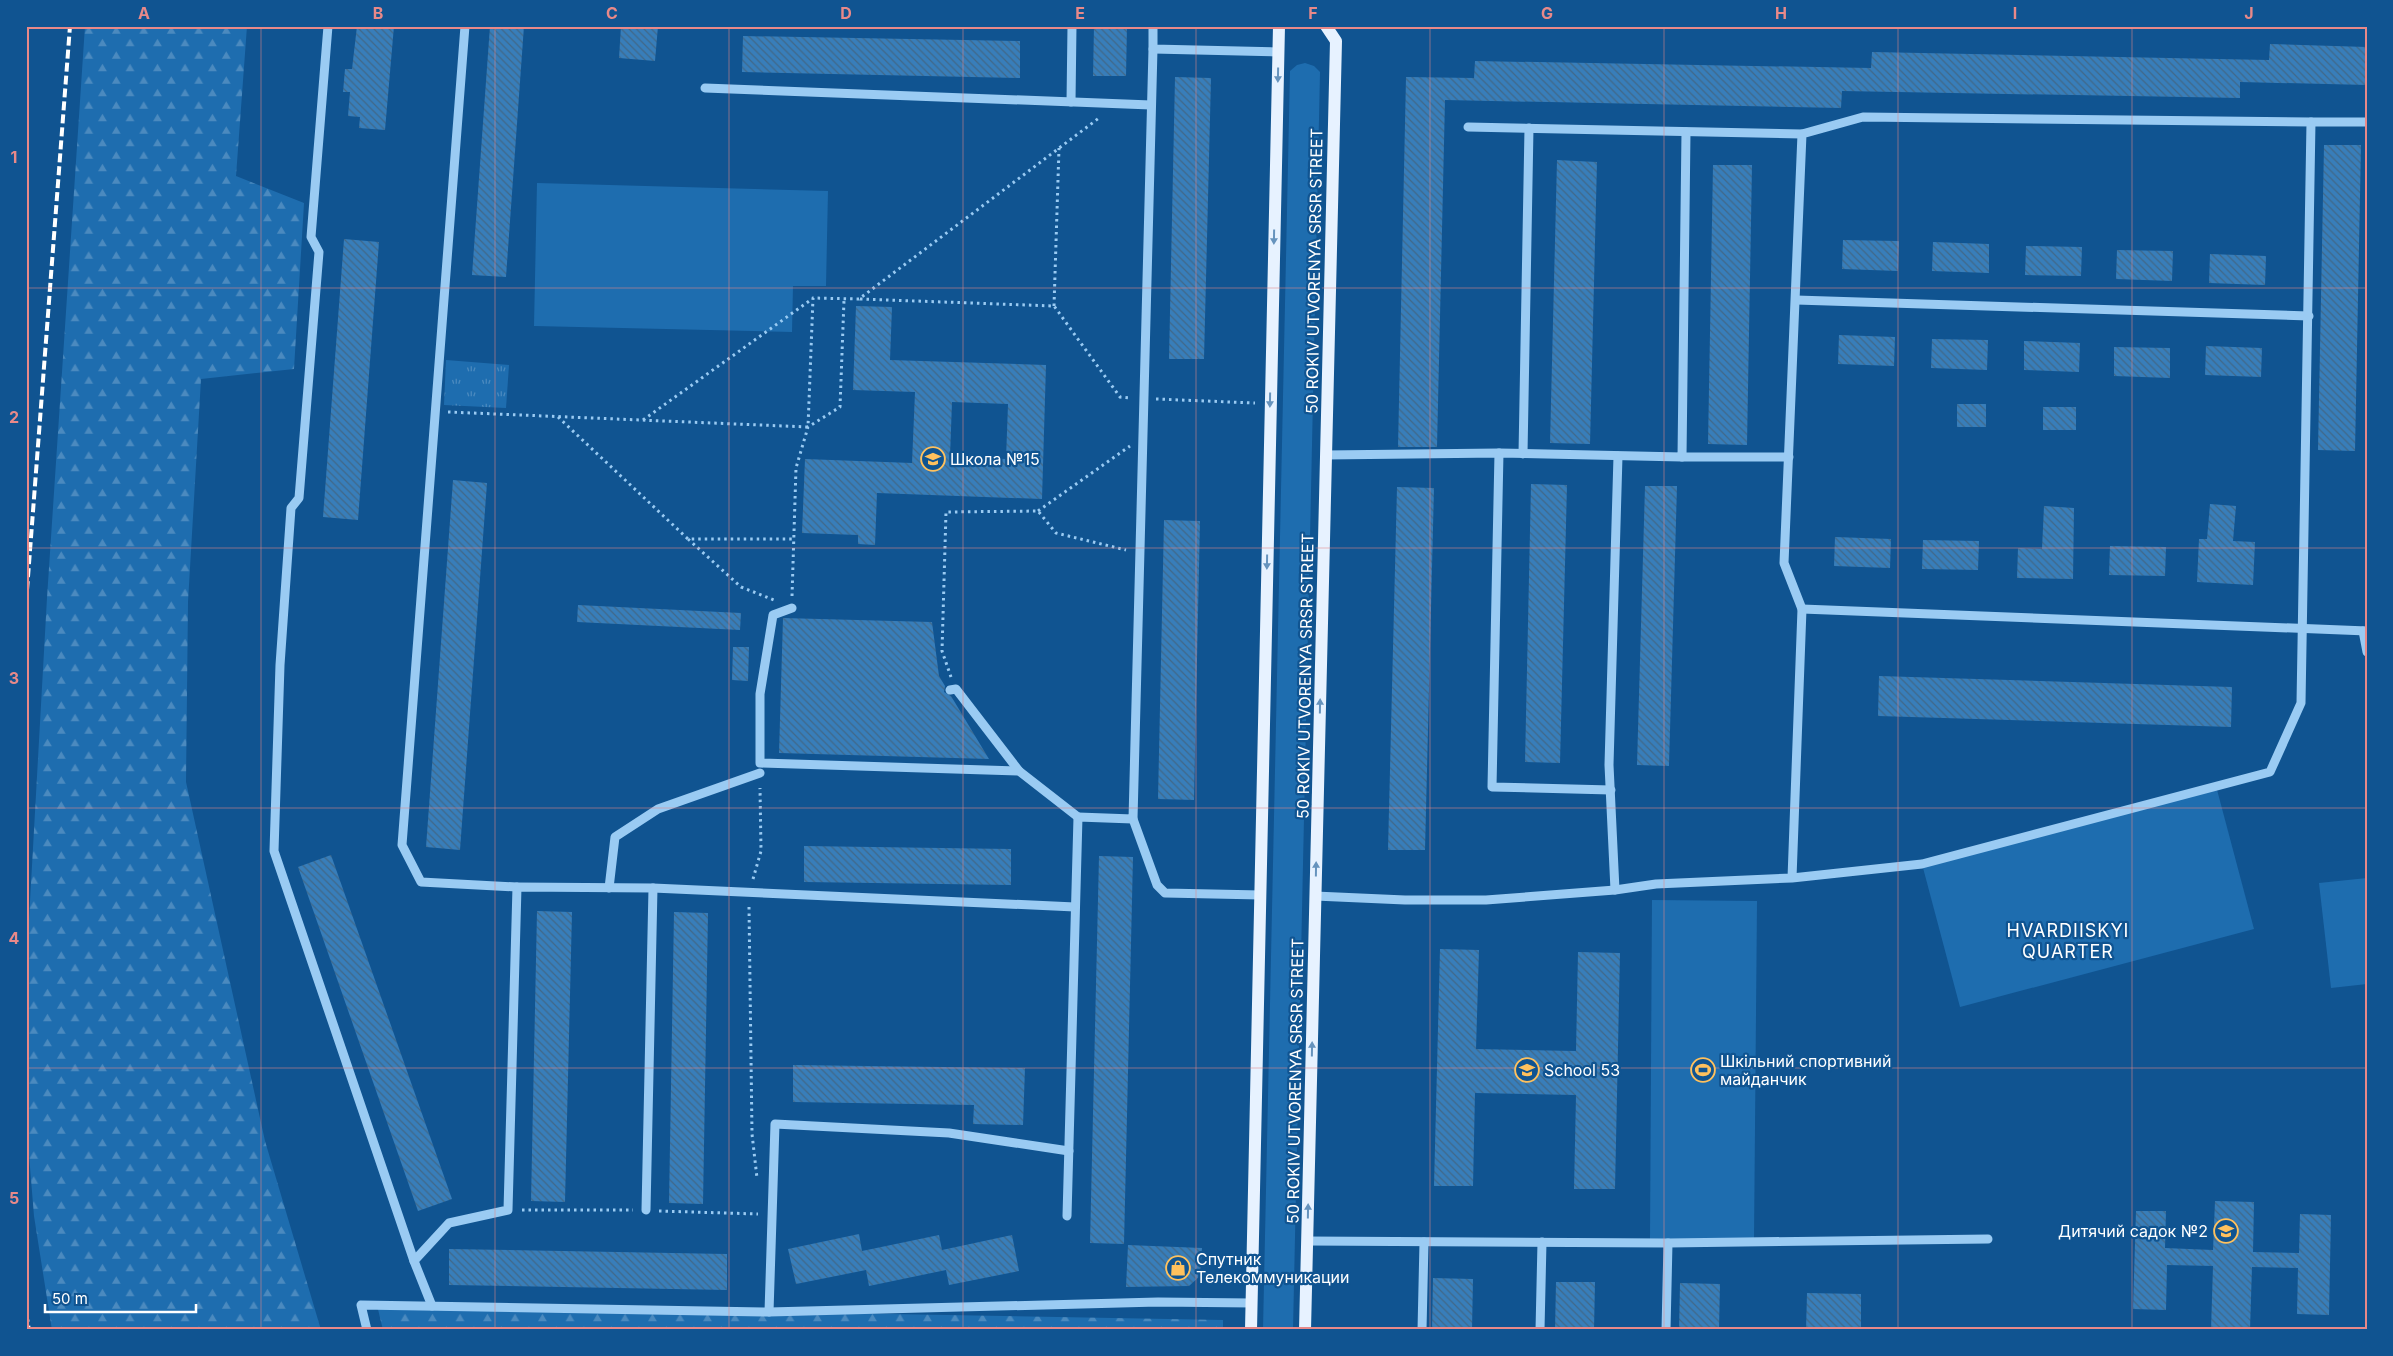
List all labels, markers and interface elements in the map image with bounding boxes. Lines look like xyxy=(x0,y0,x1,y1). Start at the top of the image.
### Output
text: A xyxy=(138,3,150,23)
text: B xyxy=(373,3,383,23)
text: C xyxy=(606,3,618,23)
text: D xyxy=(840,3,852,23)
text: E xyxy=(1075,3,1085,23)
text: F xyxy=(1308,3,1318,23)
text: G xyxy=(1541,3,1553,23)
text: H xyxy=(1775,3,1787,23)
text: I xyxy=(2013,3,2017,23)
text: J xyxy=(2244,3,2254,23)
one-way arrow xyxy=(1274,67,1282,83)
street label: 50 ROKIV UTVORENYA SRSR STREET xyxy=(1302,128,1326,414)
text: 1 xyxy=(11,147,17,167)
one-way arrow xyxy=(1270,230,1278,246)
one-way arrow xyxy=(1266,392,1274,408)
text: 2 xyxy=(9,407,19,427)
school or university icon: Школа №15 xyxy=(920,446,946,472)
place label: Школа №15 xyxy=(950,449,1040,469)
street label: 50 ROKIV UTVORENYA SRSR STREET xyxy=(1293,533,1317,819)
one-way arrow xyxy=(1263,555,1271,571)
text: 3 xyxy=(9,668,19,688)
one-way arrow xyxy=(1316,698,1324,714)
one-way arrow xyxy=(1312,860,1320,876)
district label: HVARDIISKYI QUARTER xyxy=(2007,920,2129,962)
text: 4 xyxy=(9,928,20,948)
street label: 50 ROKIV UTVORENYA SRSR STREET xyxy=(1283,938,1307,1224)
one-way arrow xyxy=(1308,1040,1316,1056)
place label: Шкільний спортивний майданчик xyxy=(1720,1051,1891,1089)
school or university icon: School 53 xyxy=(1514,1057,1540,1083)
sports icon: Шкільний спортивний майданчик xyxy=(1690,1057,1716,1083)
place label: School 53 xyxy=(1544,1060,1620,1080)
text: 5 xyxy=(9,1188,19,1208)
one-way arrow xyxy=(1304,1203,1312,1219)
school or university icon: Дитячий садок №2 xyxy=(2213,1218,2239,1244)
place label: Дитячий садок №2 xyxy=(2058,1221,2208,1241)
place label: Спутник Телекоммуникации xyxy=(1196,1249,1350,1287)
shop icon: Спутник Телекоммуникации xyxy=(1165,1255,1191,1281)
scale bar xyxy=(45,1281,196,1313)
text: 50 m xyxy=(52,1289,88,1308)

